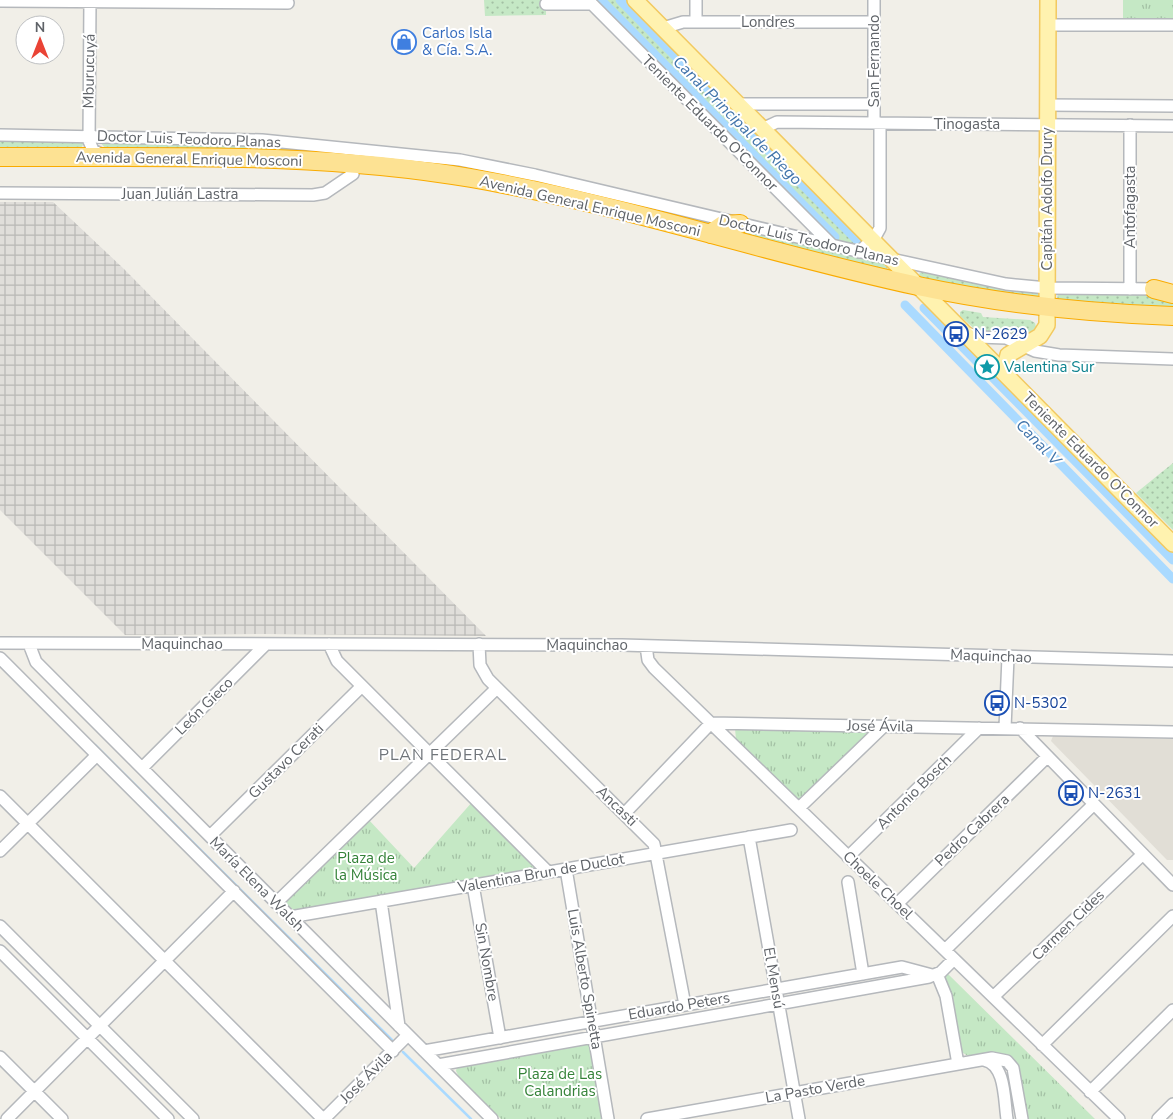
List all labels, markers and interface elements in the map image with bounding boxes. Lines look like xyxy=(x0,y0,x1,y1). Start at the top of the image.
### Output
street label: Londres xyxy=(741,12,795,32)
north arrow xyxy=(15,15,65,65)
street label: San Fernando xyxy=(864,15,884,107)
text: N xyxy=(35,18,45,37)
place label: Carlos Isla & Cía. S.A. xyxy=(422,23,493,60)
shop icon: Carlos Isla & Cía. S.A. xyxy=(391,29,417,55)
street label: Mburucuyá xyxy=(78,34,100,108)
street label: Teniente Eduardo O'Connor xyxy=(638,51,783,196)
water label: Canal Principal de Riego xyxy=(668,51,807,190)
street label: Tinogasta xyxy=(934,114,1000,134)
street label: Doctor Luis Teodoro Planas xyxy=(96,126,282,152)
street label: Capitán Adolfo Drury xyxy=(1037,127,1057,271)
street label: Avenida General Enrique Mosconi xyxy=(76,147,302,171)
street label: Antofagasta xyxy=(1120,166,1140,248)
street label: Avenida General Enrique Mosconi xyxy=(478,171,702,241)
street label: Juan Julián Lastra xyxy=(121,184,238,204)
street label: Doctor Luis Teodoro Planas xyxy=(717,210,901,270)
bus stop icon: N-2629 xyxy=(943,321,969,347)
place label: N-2629 xyxy=(974,324,1027,344)
place icon: Valentina Sur xyxy=(974,354,1000,380)
place label: Valentina Sur xyxy=(1003,357,1095,377)
street label: Teniente Eduardo O'Connor xyxy=(1019,388,1164,533)
water label: Canal V xyxy=(1011,415,1067,472)
street label: Maquinchao xyxy=(141,634,223,654)
street label: Maquinchao xyxy=(546,635,628,655)
street label: Maquinchao xyxy=(950,645,1032,667)
street label: León Gieco xyxy=(171,673,237,739)
bus stop icon: N-5302 xyxy=(984,690,1010,716)
place label: N-5302 xyxy=(1014,693,1067,713)
street label: José Ávila xyxy=(846,715,913,737)
street label: Gustavo Cerati xyxy=(244,719,328,803)
district label: PLAN FEDERAL xyxy=(379,744,507,766)
street label: Antonio Bosch xyxy=(872,750,956,834)
bus stop icon: N-2631 xyxy=(1058,780,1084,806)
street label: Ancasti xyxy=(592,781,642,831)
place label: N-2631 xyxy=(1088,783,1141,803)
street label: Pedro Cabrera xyxy=(930,789,1014,871)
street label: María Elena Walsh xyxy=(205,832,309,936)
street label: Choele Choel xyxy=(838,846,918,924)
park label: Plaza de la Música xyxy=(334,848,398,885)
street label: Valentina Brun de Duclot xyxy=(455,848,626,898)
street label: Carmen Cides xyxy=(1027,885,1109,965)
street label: Luis Alberto Spinetta xyxy=(563,907,607,1051)
street label: Sin Nombre xyxy=(470,921,504,1003)
street label: El Mensú xyxy=(759,946,789,1010)
street label: Eduardo Peters xyxy=(627,987,731,1025)
street label: José Ávila xyxy=(335,1046,397,1108)
park label: Plaza de Las Calandrias xyxy=(518,1064,602,1101)
street label: La Pasto Verde xyxy=(764,1070,866,1108)

